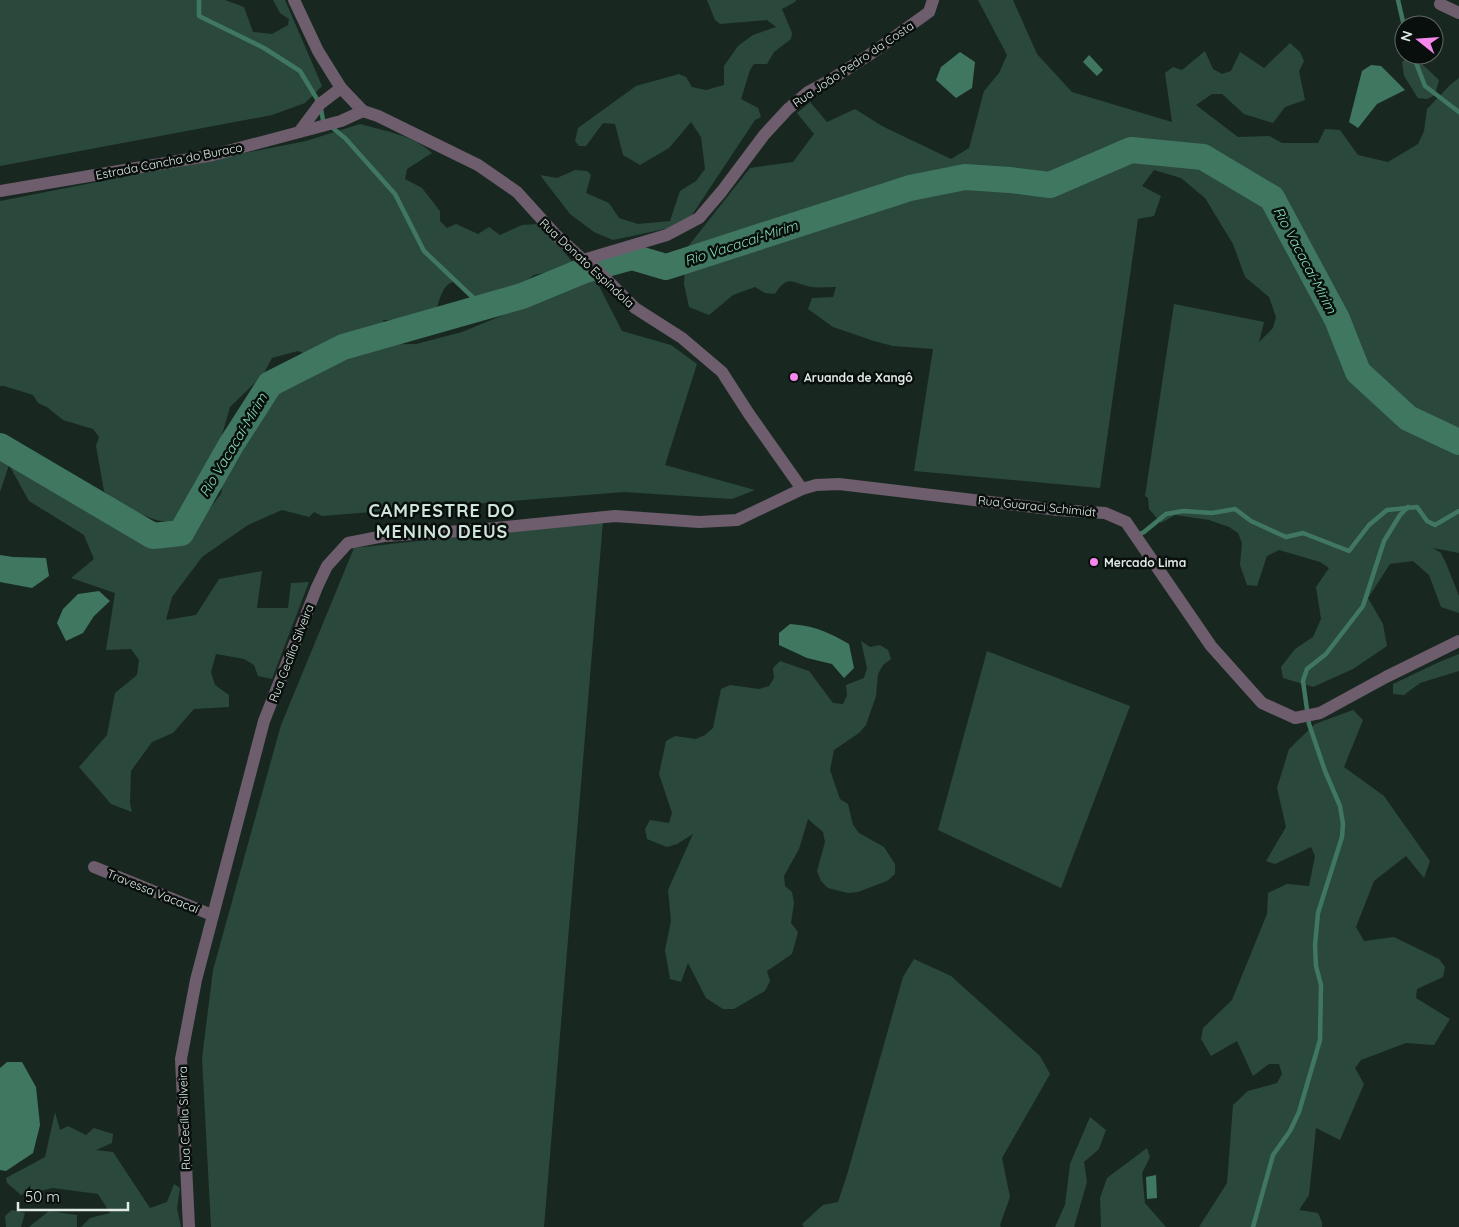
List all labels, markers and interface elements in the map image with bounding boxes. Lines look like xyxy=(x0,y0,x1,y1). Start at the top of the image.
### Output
north arrow xyxy=(1394,15,1444,65)
street label: Rua João Pedro da Costa xyxy=(790,18,916,110)
text: N xyxy=(1396,29,1417,44)
street label: Estrada Cancha do Buraco xyxy=(94,139,244,183)
water label: Rio Vacacaí-Mirim xyxy=(1269,204,1341,316)
street label: Rua Donato Espíndola xyxy=(537,215,637,311)
water label: Rio Vacacaí-Mirim xyxy=(682,216,800,270)
place label: Aruanda de Xangô xyxy=(804,370,913,385)
marker: Aruanda de Xangô xyxy=(788,371,800,383)
water label: Rio Vacacaí-Mirim xyxy=(195,390,271,500)
street label: Rua Guaraci Schimidt xyxy=(977,492,1097,520)
district label: CAMPESTRE DO MENINO DEUS xyxy=(369,499,515,543)
place label: Mercado Lima xyxy=(1104,555,1186,570)
marker: Mercado Lima xyxy=(1088,556,1100,568)
street label: Rua Cecília Silveira xyxy=(265,602,317,704)
street label: Travessa Vacacaí xyxy=(105,866,202,916)
street label: Rua Cecília Silveira xyxy=(175,1066,193,1170)
scale bar xyxy=(18,1180,128,1212)
text: 50 m xyxy=(25,1187,60,1206)

